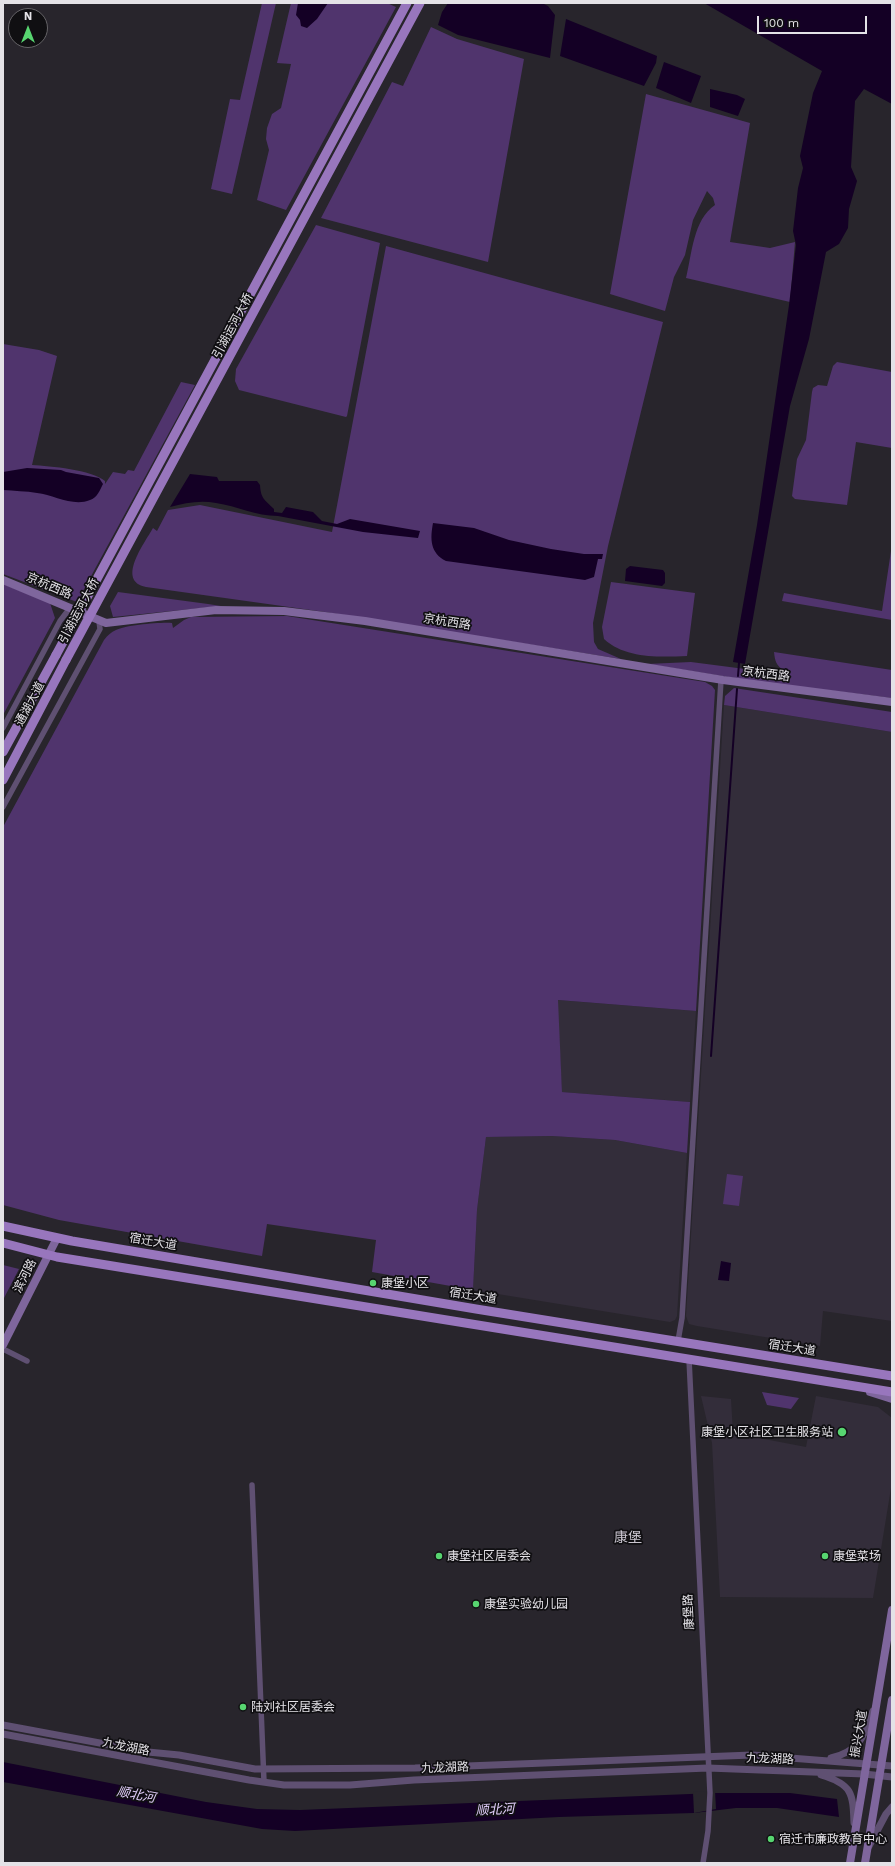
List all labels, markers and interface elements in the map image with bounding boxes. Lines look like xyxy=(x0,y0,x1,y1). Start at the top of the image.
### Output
north arrow xyxy=(8,8,48,48)
scale bar xyxy=(759,8,869,34)
text: N xyxy=(24,10,32,23)
text: 100 m xyxy=(764,16,799,30)
street label: 引湖运河大桥 xyxy=(210,291,256,361)
street label: 京杭西路 xyxy=(24,570,74,602)
street label: 引湖运河大桥 xyxy=(56,576,102,646)
street label: 京杭西路 xyxy=(422,611,472,633)
street label: 京杭西路 xyxy=(741,664,791,684)
street label: 通湖大道 xyxy=(12,679,48,729)
street label: 宿迁大道 xyxy=(128,1231,178,1253)
street label: 滨河路 xyxy=(10,1257,40,1295)
place label: 康堡小区 xyxy=(381,1276,429,1290)
marker: 康堡小区 xyxy=(368,1278,378,1288)
street label: 宿迁大道 xyxy=(448,1285,498,1307)
street label: 宿迁大道 xyxy=(767,1337,817,1359)
place label: 康堡小区社区卫生服务站 xyxy=(701,1425,833,1439)
marker: 康堡小区社区卫生服务站 xyxy=(836,1426,848,1438)
district label: 康堡 xyxy=(614,1530,642,1546)
place label: 康堡社区居委会 xyxy=(447,1549,531,1563)
place label: 康堡菜场 xyxy=(833,1549,881,1563)
marker: 康堡社区居委会 xyxy=(434,1551,444,1561)
marker: 康堡菜场 xyxy=(820,1551,830,1561)
street label: 康堡路 xyxy=(681,1594,697,1630)
place label: 康堡实验幼儿园 xyxy=(484,1597,568,1611)
marker: 康堡实验幼儿园 xyxy=(471,1599,481,1609)
place label: 陆刘社区居委会 xyxy=(251,1700,335,1714)
marker: 陆刘社区居委会 xyxy=(238,1702,248,1712)
street label: 振兴大道 xyxy=(848,1709,870,1759)
street label: 九龙湖路 xyxy=(101,1735,151,1759)
street label: 九龙湖路 xyxy=(746,1751,794,1767)
street label: 九龙湖路 xyxy=(421,1760,469,1776)
water label: 顺北河 xyxy=(115,1784,157,1806)
water label: 顺北河 xyxy=(475,1801,515,1819)
place label: 宿迁市廉政教育中心 xyxy=(779,1832,887,1846)
marker: 宿迁市廉政教育中心 xyxy=(766,1834,776,1844)

